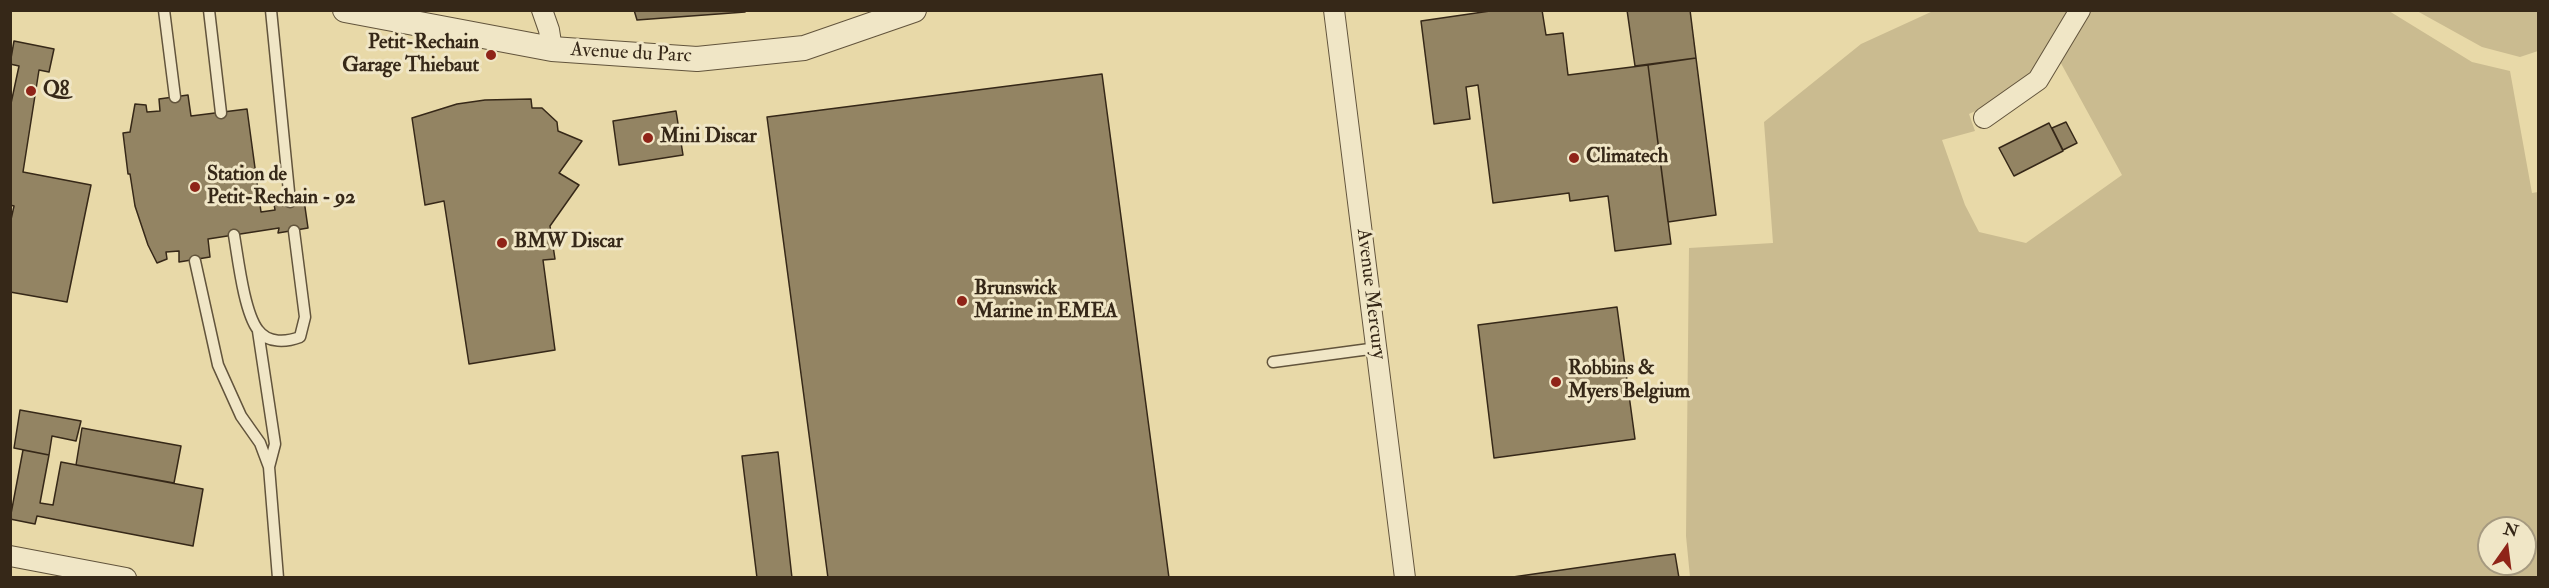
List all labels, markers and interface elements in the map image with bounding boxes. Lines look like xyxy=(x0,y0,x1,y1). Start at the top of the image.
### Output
place label: Petit-Rechain Garage Thiebaut xyxy=(342,32,479,79)
street label: Avenue du Parc xyxy=(570,39,692,69)
marker: Petit-Rechain Garage Thiebaut xyxy=(484,48,498,62)
place label: Q8 xyxy=(43,79,69,103)
marker: Q8 xyxy=(24,84,38,98)
place label: Mini Discar xyxy=(660,126,757,150)
marker: Mini Discar xyxy=(641,131,655,145)
place label: Climatech xyxy=(1586,146,1668,170)
marker: Climatech xyxy=(1567,151,1581,165)
place label: Station de Petit-Rechain - 92 xyxy=(207,164,355,211)
marker: Station de Petit-Rechain - 92 xyxy=(188,180,202,194)
street label: Avenue Mercury xyxy=(1350,227,1390,361)
place label: BMW Discar xyxy=(514,231,623,255)
marker: BMW Discar xyxy=(495,236,509,250)
place label: Brunswick Marine in EMEA xyxy=(974,278,1118,325)
marker: Brunswick Marine in EMEA xyxy=(955,294,969,308)
place label: Robbins & Myers Belgium xyxy=(1568,358,1690,405)
marker: Robbins & Myers Belgium xyxy=(1549,375,1563,389)
north arrow xyxy=(2477,516,2537,576)
text: N xyxy=(2501,519,2520,542)

